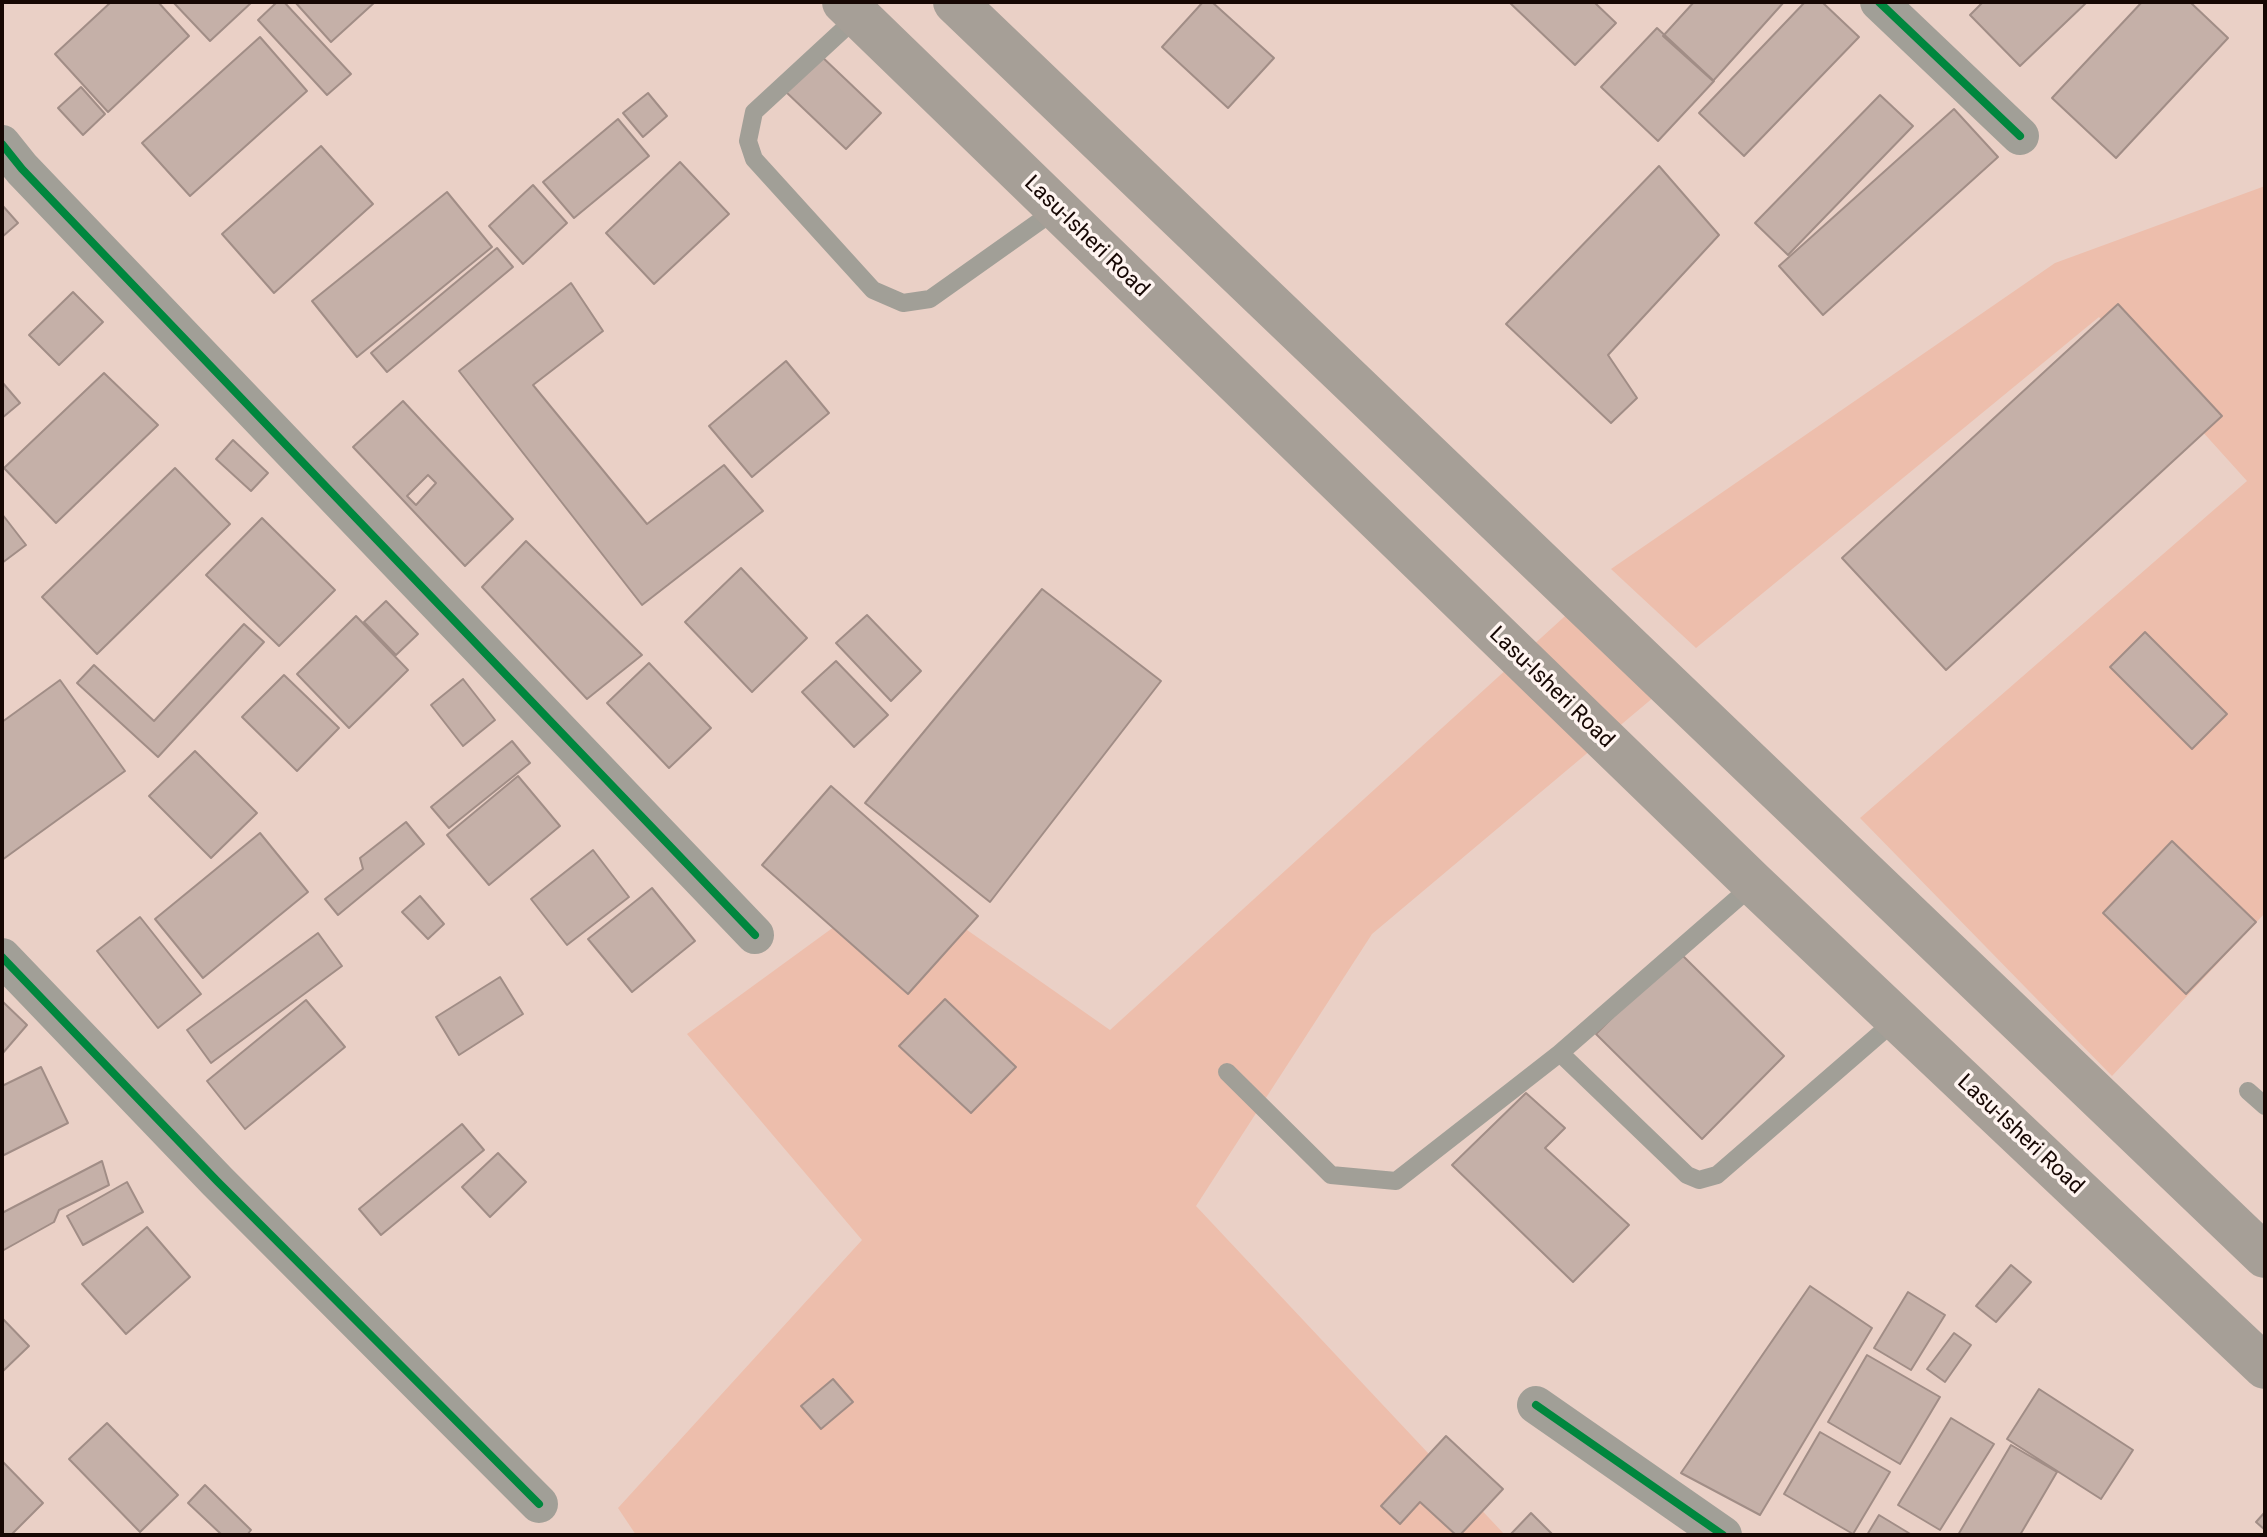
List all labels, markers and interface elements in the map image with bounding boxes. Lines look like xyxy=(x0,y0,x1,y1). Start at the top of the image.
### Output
street label: Lasu-Isheri Road xyxy=(1018,171,1154,303)
street label: Lasu-Isheri Road xyxy=(1483,622,1619,754)
street label: Lasu-Isheri Road xyxy=(1951,1070,2089,1200)

